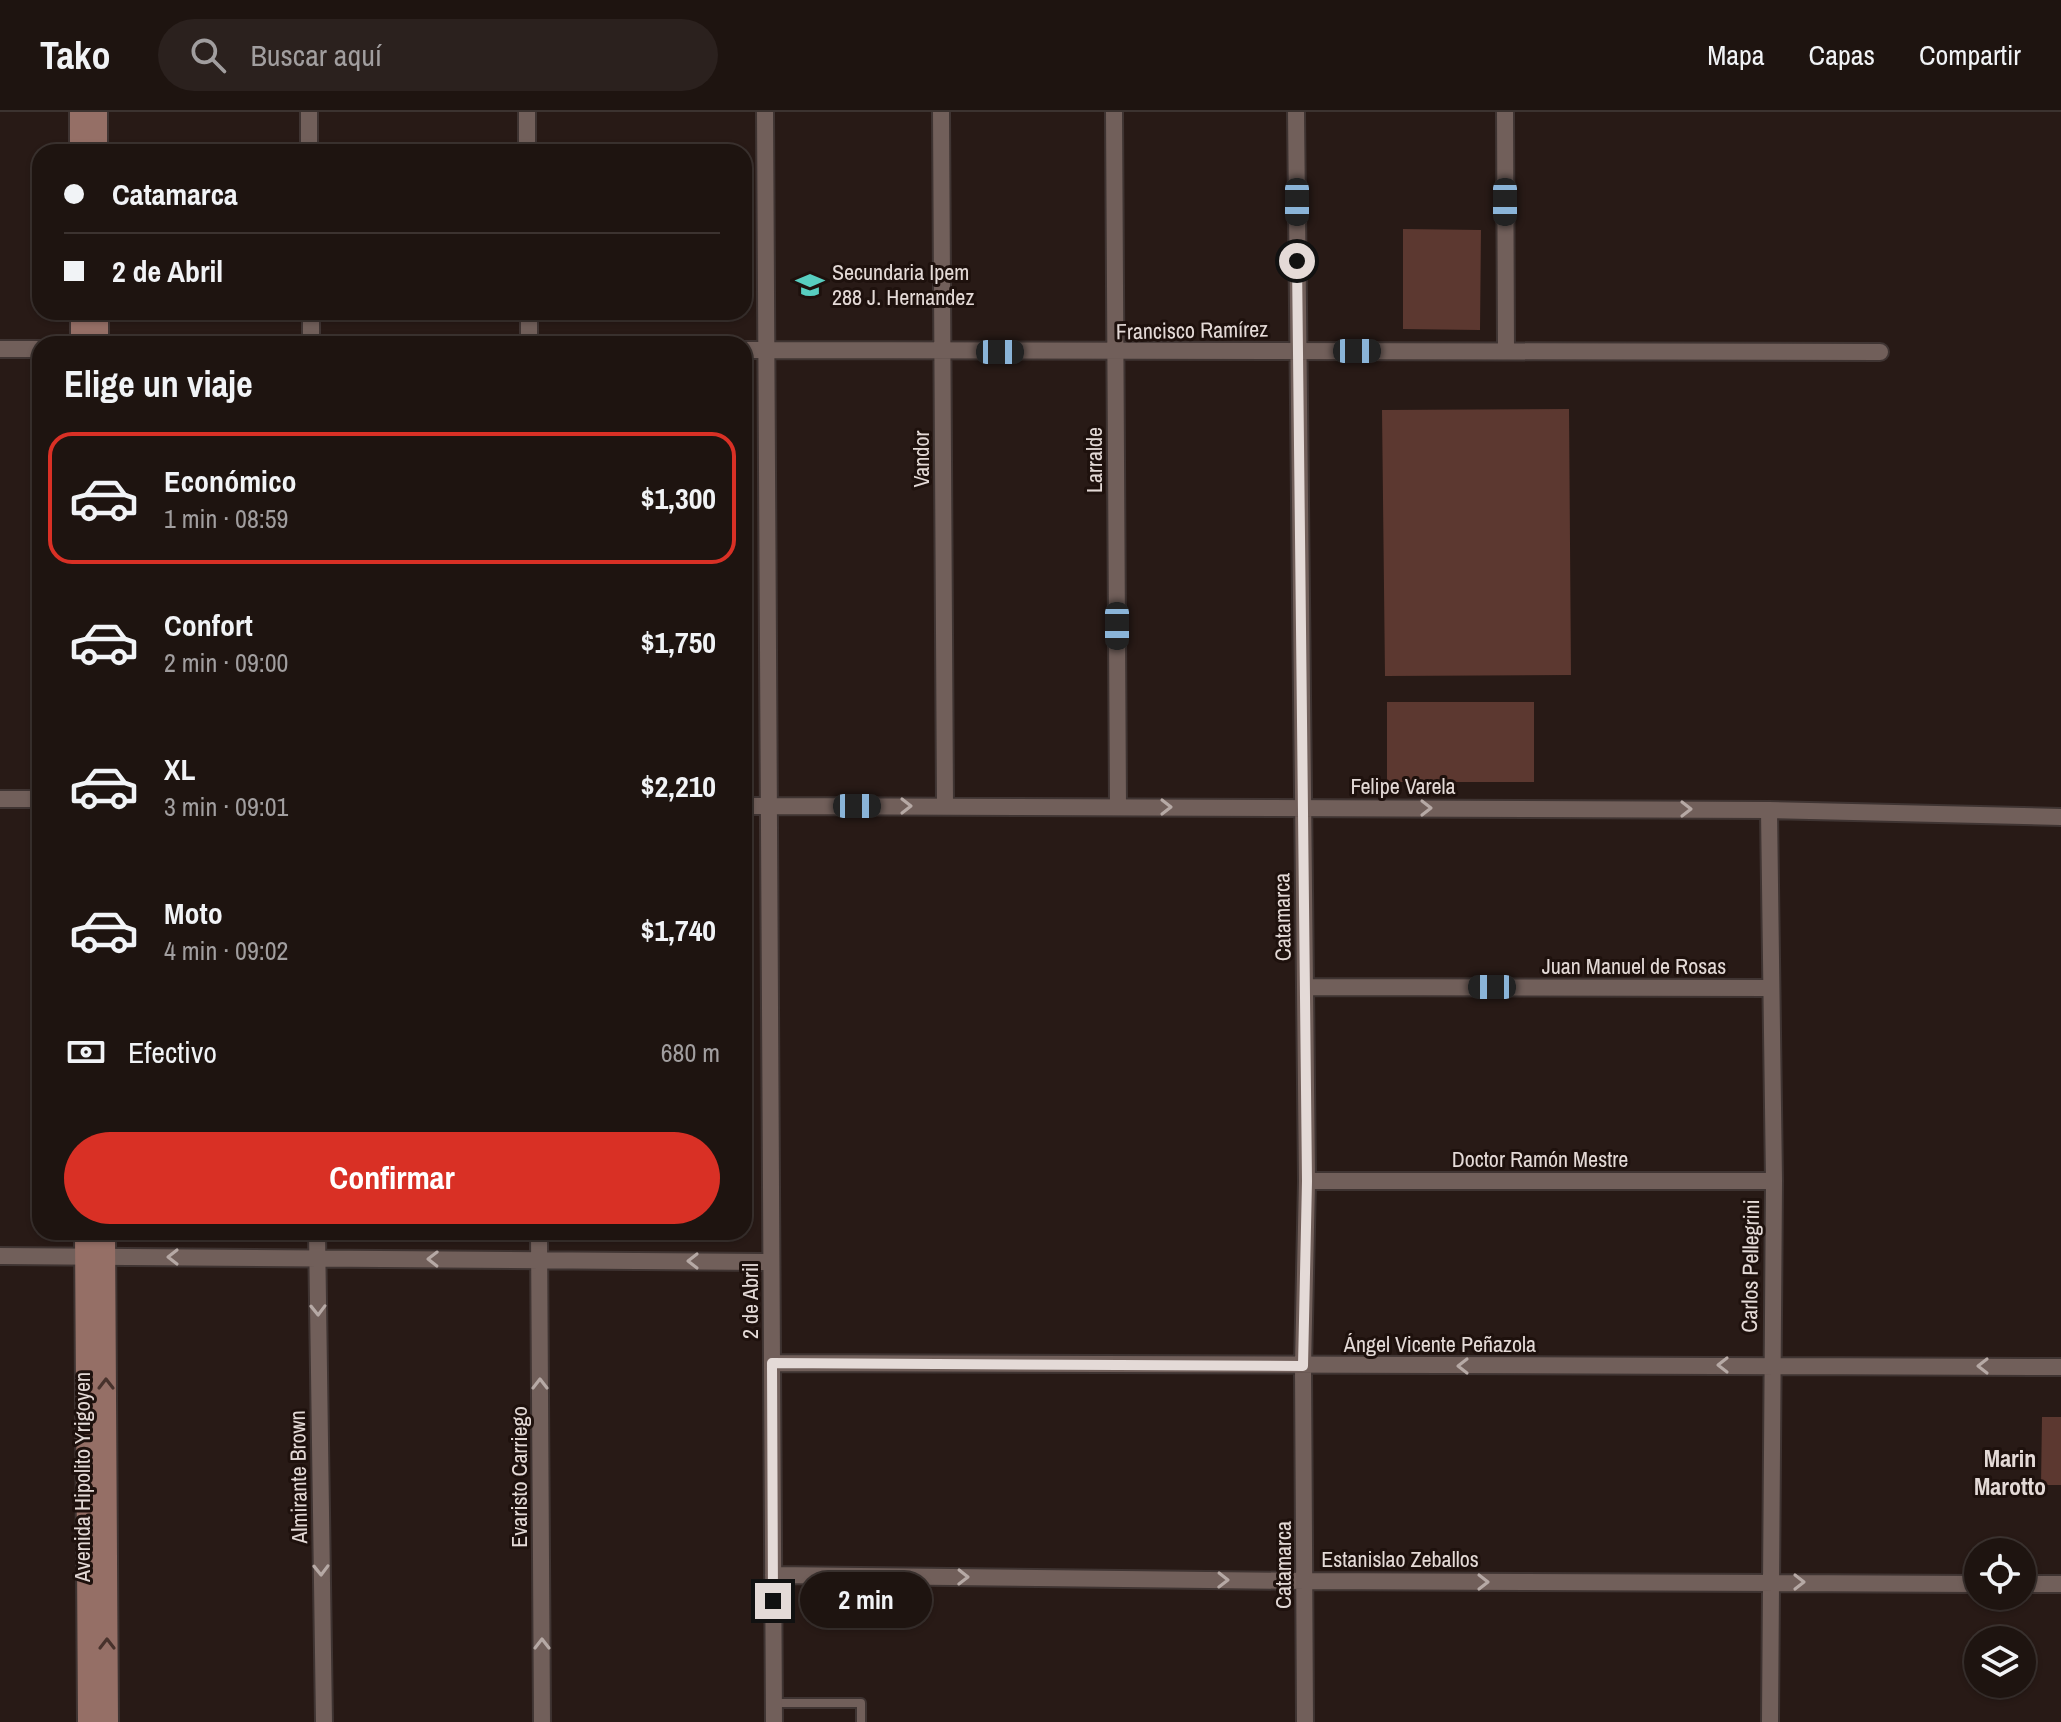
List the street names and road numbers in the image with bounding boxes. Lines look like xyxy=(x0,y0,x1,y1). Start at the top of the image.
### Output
street label: Francisco Ramírez xyxy=(1116,314,1268,346)
street label: Larralde xyxy=(1079,427,1109,493)
street label: Vandor xyxy=(906,431,936,487)
street label: Felipe Varela xyxy=(1350,771,1456,801)
street label: Catamarca xyxy=(1266,873,1298,961)
street label: Juan Manuel de Rosas xyxy=(1542,951,1726,981)
street label: Doctor Ramón Mestre xyxy=(1452,1144,1628,1174)
street label: Carlos Pellegrini xyxy=(1734,1199,1766,1333)
street label: 2 de Abril xyxy=(735,1263,765,1339)
street label: Ángel Vicente Peñazola xyxy=(1343,1329,1536,1359)
street label: Avenida Hipolito Yrigoyen xyxy=(67,1372,97,1583)
street label: Evaristo Carriego xyxy=(504,1406,534,1548)
street label: Almirante Brown xyxy=(282,1410,314,1545)
street label: Catamarca xyxy=(1268,1521,1298,1609)
street label: Estanislao Zeballos xyxy=(1321,1544,1479,1574)

